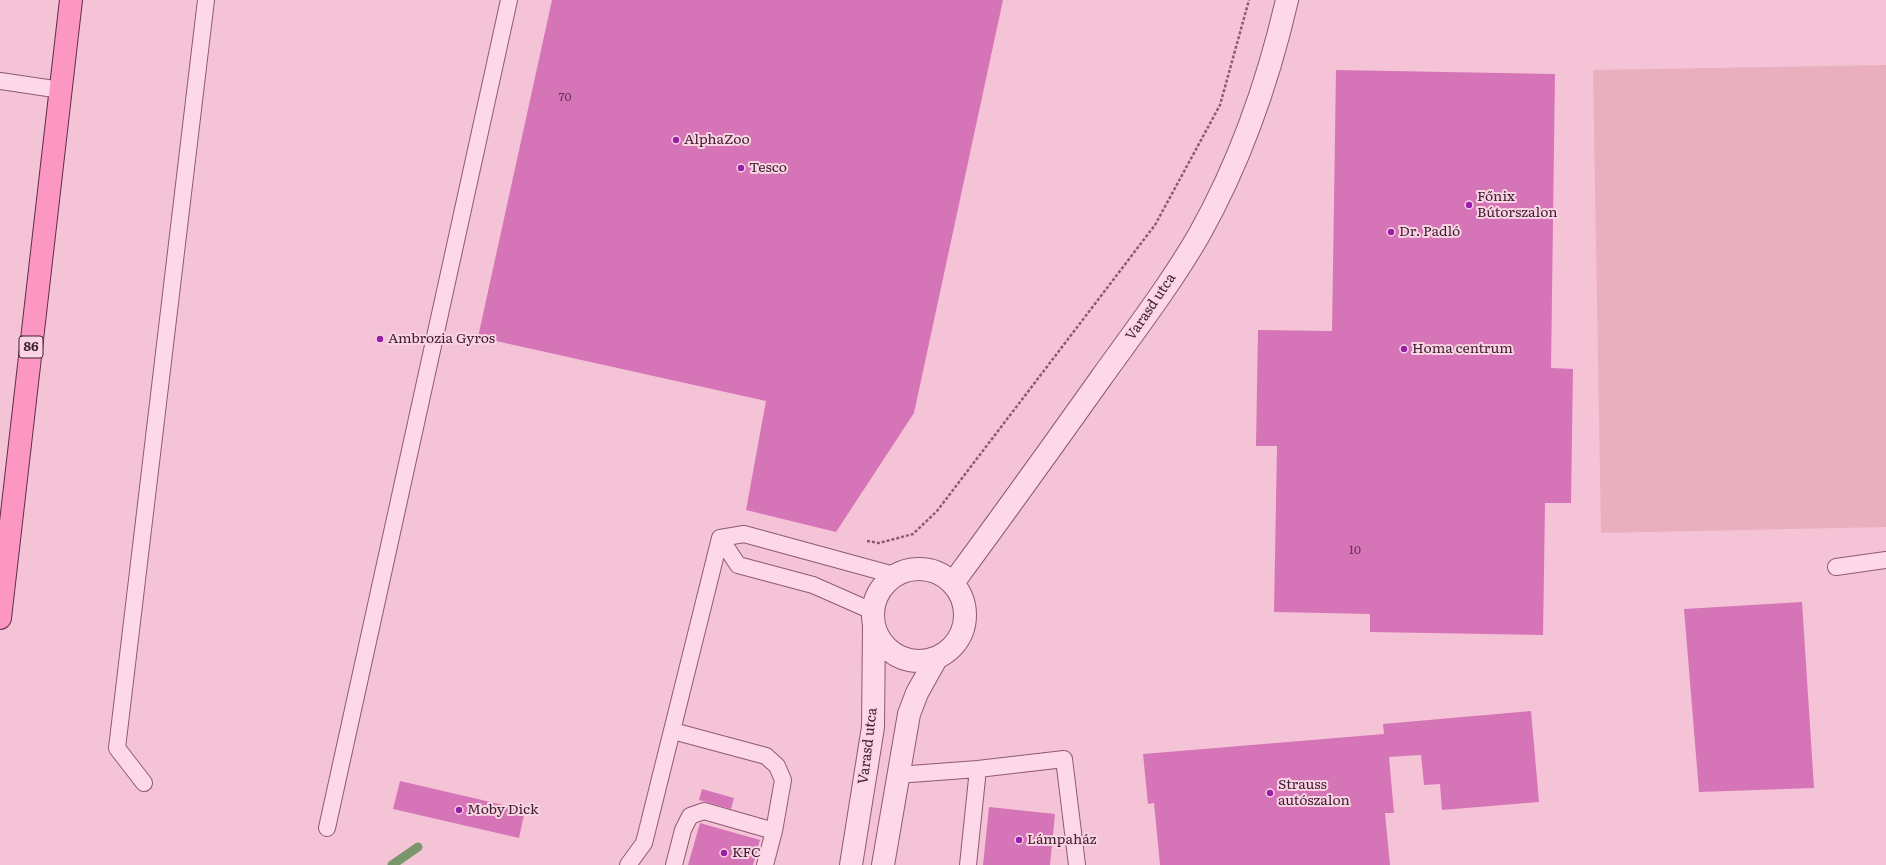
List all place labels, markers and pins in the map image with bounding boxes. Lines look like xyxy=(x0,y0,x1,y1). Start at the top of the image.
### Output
place label: AlphaZoo xyxy=(684,132,750,148)
marker: AlphaZoo xyxy=(671,135,681,145)
place label: Tesco xyxy=(749,160,787,176)
marker: Tesco xyxy=(736,163,746,173)
place label: Főnix Bútorszalon xyxy=(1477,189,1557,222)
marker: Főnix Bútorszalon xyxy=(1464,200,1474,210)
place label: Dr. Padló xyxy=(1399,224,1460,240)
marker: Dr. Padló xyxy=(1386,227,1396,237)
place label: Ambrozia Gyros xyxy=(388,331,495,347)
marker: Ambrozia Gyros xyxy=(375,334,385,344)
place label: Homa centrum xyxy=(1412,341,1513,357)
marker: Homa centrum xyxy=(1399,344,1409,354)
place label: Strauss autószalon xyxy=(1278,777,1350,810)
marker: Strauss autószalon xyxy=(1265,788,1275,798)
place label: Moby Dick xyxy=(467,802,538,818)
marker: Moby Dick xyxy=(454,805,464,815)
place label: Lámpaház xyxy=(1027,832,1097,848)
marker: Lámpaház xyxy=(1014,835,1024,845)
place label: KFC xyxy=(732,845,761,861)
marker: KFC xyxy=(719,848,729,858)

